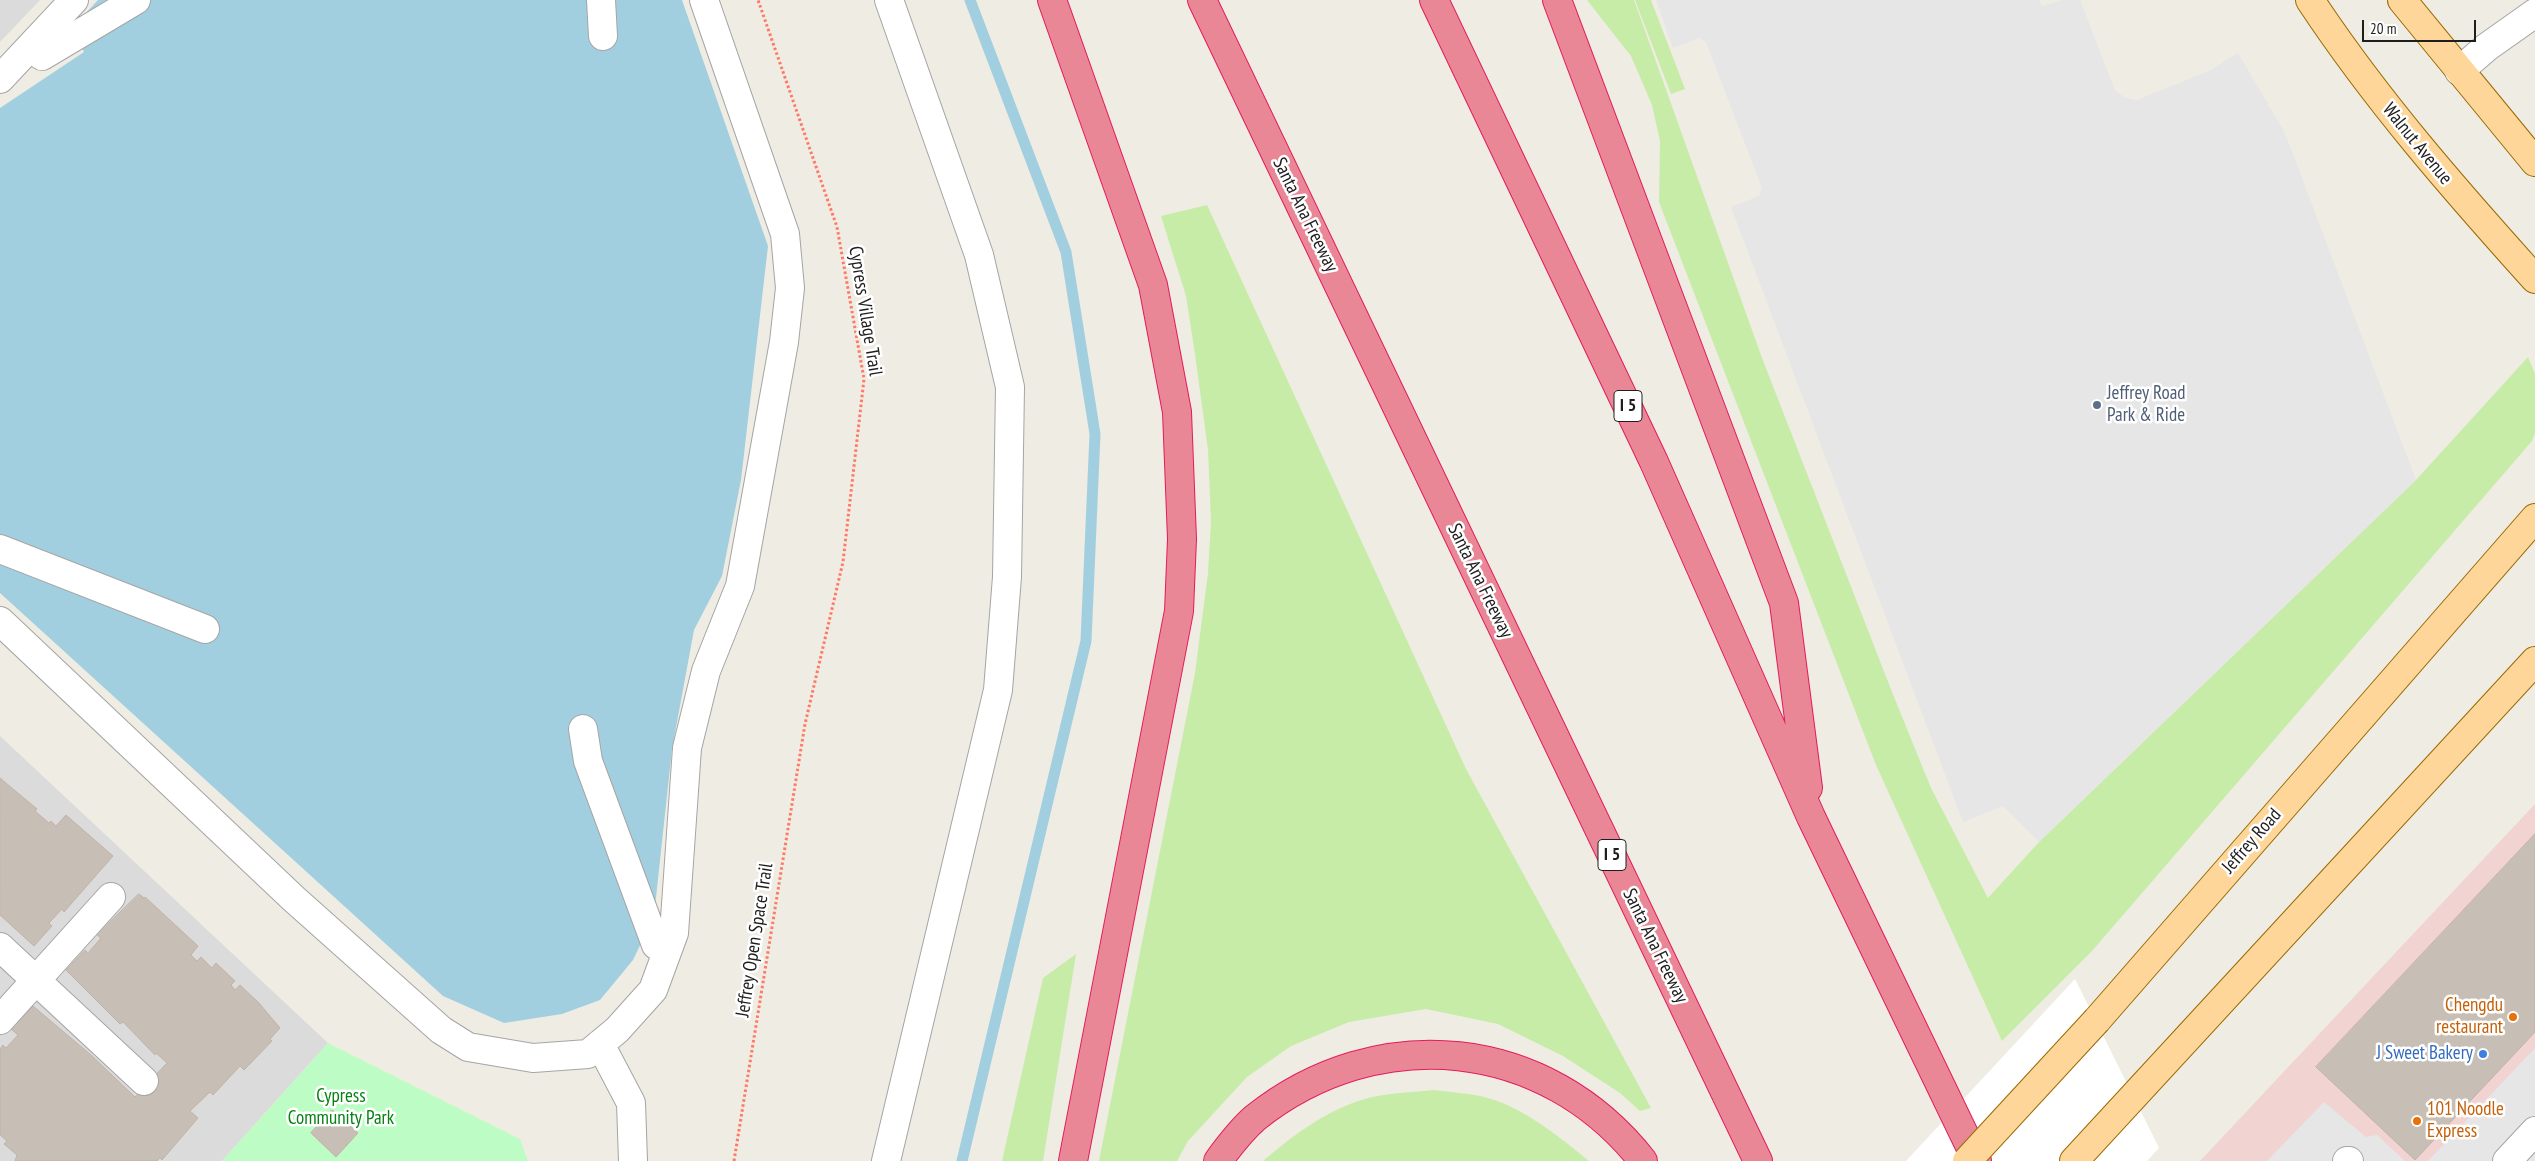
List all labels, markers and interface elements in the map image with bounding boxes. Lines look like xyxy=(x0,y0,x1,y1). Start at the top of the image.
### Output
scale bar xyxy=(2365,10,2479,42)
text: 20 m xyxy=(2370,19,2396,38)
street label: Walnut Avenue xyxy=(2377,99,2457,189)
street label: Santa Ana Freeway xyxy=(1268,154,1342,276)
street label: Cypress Village Trail xyxy=(843,245,887,377)
place label: Jeffrey Road Park & Ride xyxy=(2107,383,2186,427)
road number: I 5 xyxy=(1614,391,1642,422)
marker: Jeffrey Road Park & Ride xyxy=(2091,399,2103,411)
street label: Santa Ana Freeway xyxy=(1443,520,1517,642)
street label: Jeffrey Road xyxy=(2218,804,2286,878)
road number: I 5 xyxy=(1598,840,1626,870)
street label: Jeffrey Open Space Trail xyxy=(732,861,778,1019)
street label: Santa Ana Freeway xyxy=(1618,885,1692,1007)
place label: Chengdu restaurant xyxy=(2436,995,2503,1039)
marker: Chengdu restaurant xyxy=(2507,1011,2519,1023)
place label: J Sweet Bakery xyxy=(2376,1043,2473,1065)
marker: J Sweet Bakery xyxy=(2477,1048,2489,1060)
park label: Cypress Community Park xyxy=(288,1086,394,1130)
place label: 101 Noodle Express xyxy=(2427,1099,2504,1143)
marker: 101 Noodle Express xyxy=(2411,1115,2423,1127)

